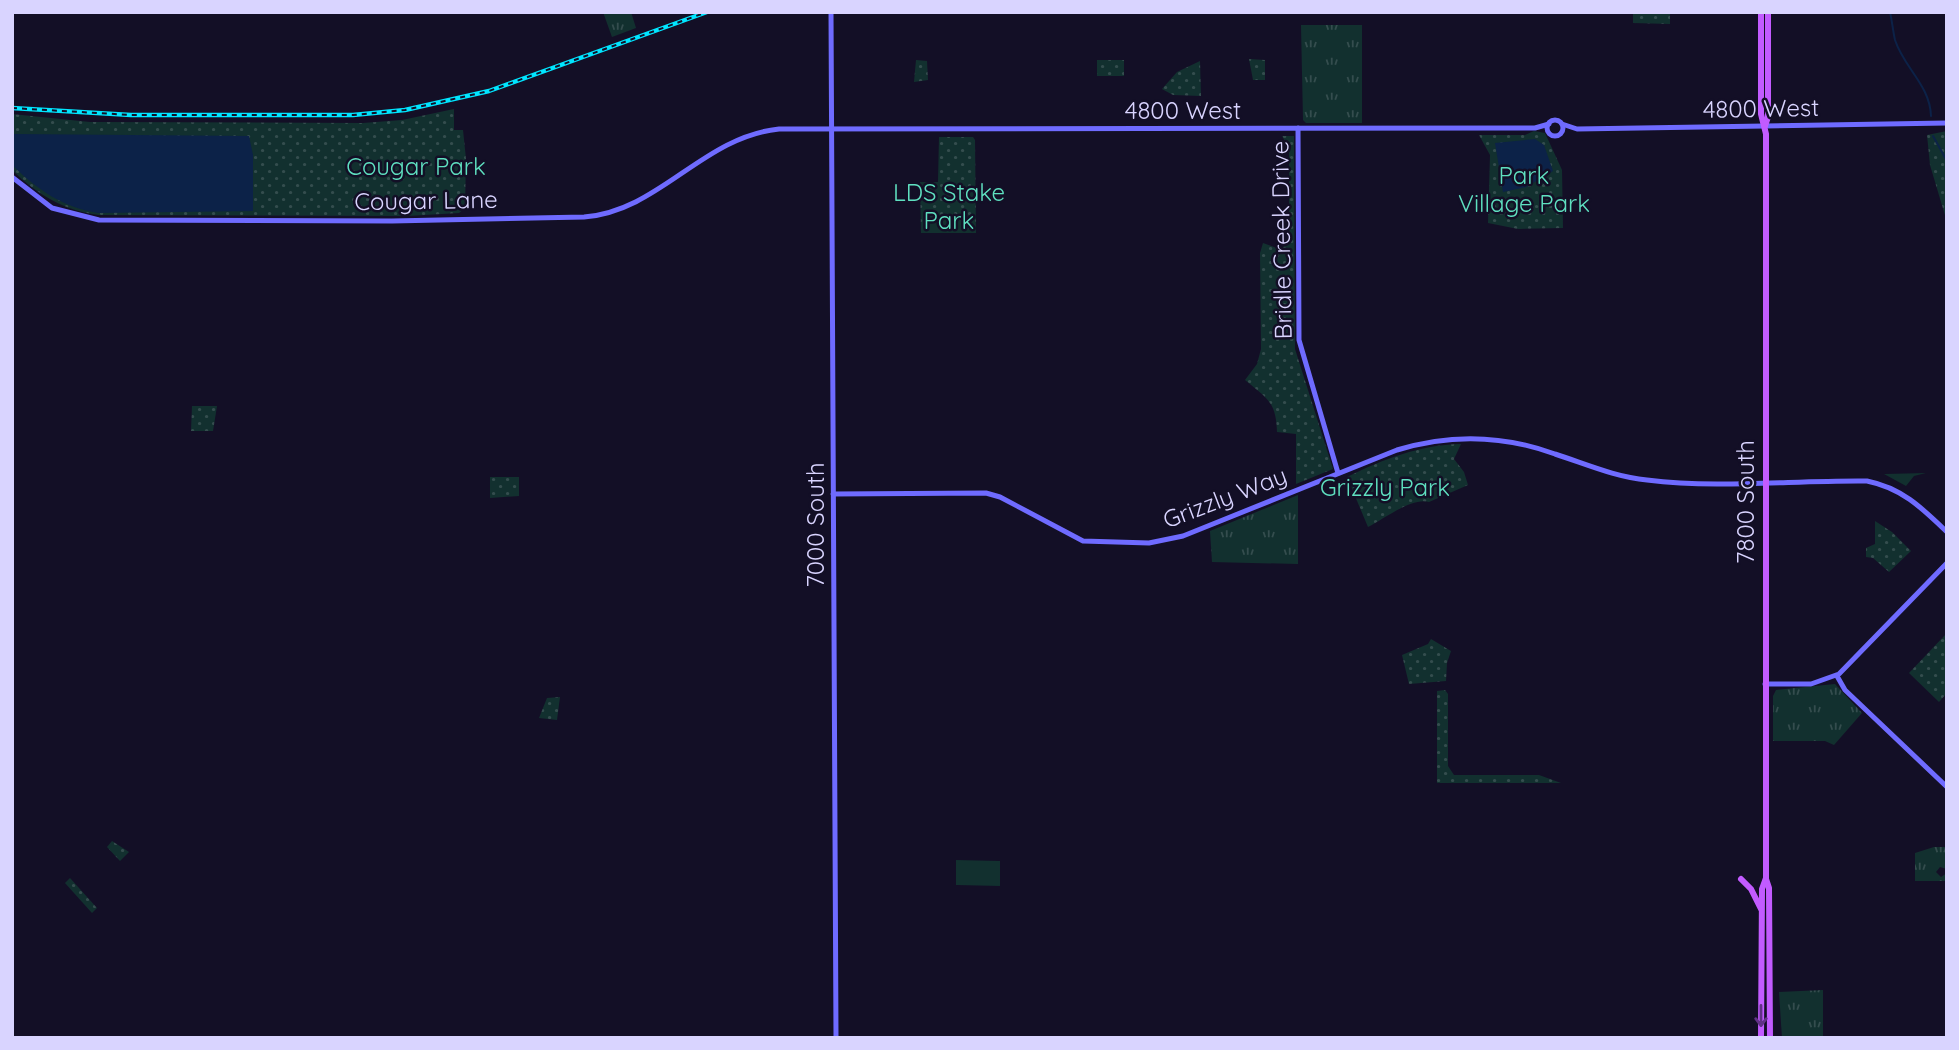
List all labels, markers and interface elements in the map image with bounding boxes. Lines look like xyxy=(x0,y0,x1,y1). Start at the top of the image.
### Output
street label: 4800 West xyxy=(1702,92,1819,124)
street label: 4800 West xyxy=(1125,95,1241,125)
street label: Bridle Creek Drive xyxy=(1264,140,1298,340)
park label: Cougar Park xyxy=(346,151,486,181)
park label: Park Village Park xyxy=(1458,160,1590,218)
park label: LDS Stake Park xyxy=(893,177,1005,235)
street label: Cougar Lane xyxy=(354,184,498,216)
street label: 7800 South xyxy=(1730,440,1760,564)
street label: Grizzly Way xyxy=(1158,460,1291,534)
street label: 7000 South xyxy=(800,462,830,588)
park label: Grizzly Park xyxy=(1320,472,1450,502)
one-way arrow xyxy=(1754,1004,1768,1027)

